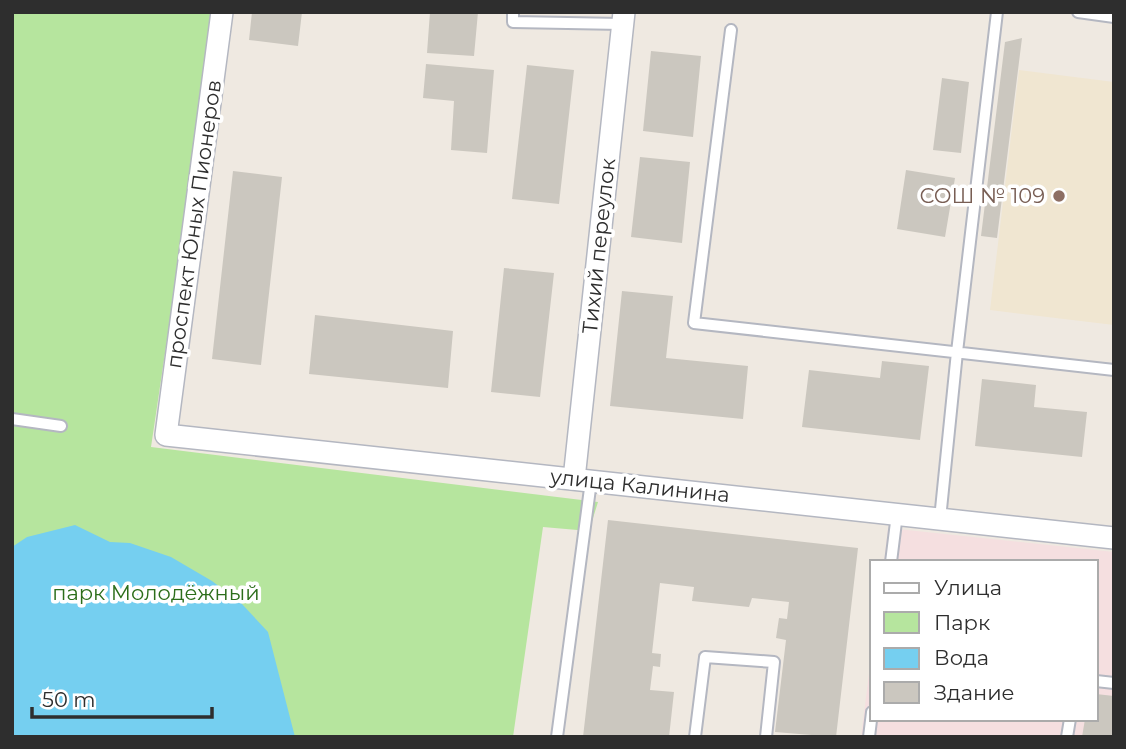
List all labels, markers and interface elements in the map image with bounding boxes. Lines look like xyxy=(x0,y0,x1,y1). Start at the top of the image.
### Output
street label: проспект Юных Пионеров xyxy=(161,78,226,370)
street label: Тихий переулок xyxy=(577,157,620,335)
place label: СОШ № 109 xyxy=(919,183,1045,208)
marker: СОШ № 109 xyxy=(1051,188,1067,204)
street label: улица Калинина xyxy=(548,464,731,507)
legend xyxy=(870,560,1098,721)
text: Улица xyxy=(934,575,1002,600)
park label: парк Молодёжный xyxy=(52,580,260,605)
text: Парк xyxy=(934,610,990,635)
text: Вода xyxy=(934,645,989,670)
scale bar xyxy=(32,676,212,720)
text: Здание xyxy=(934,680,1015,705)
text: 50 m xyxy=(42,687,96,712)

